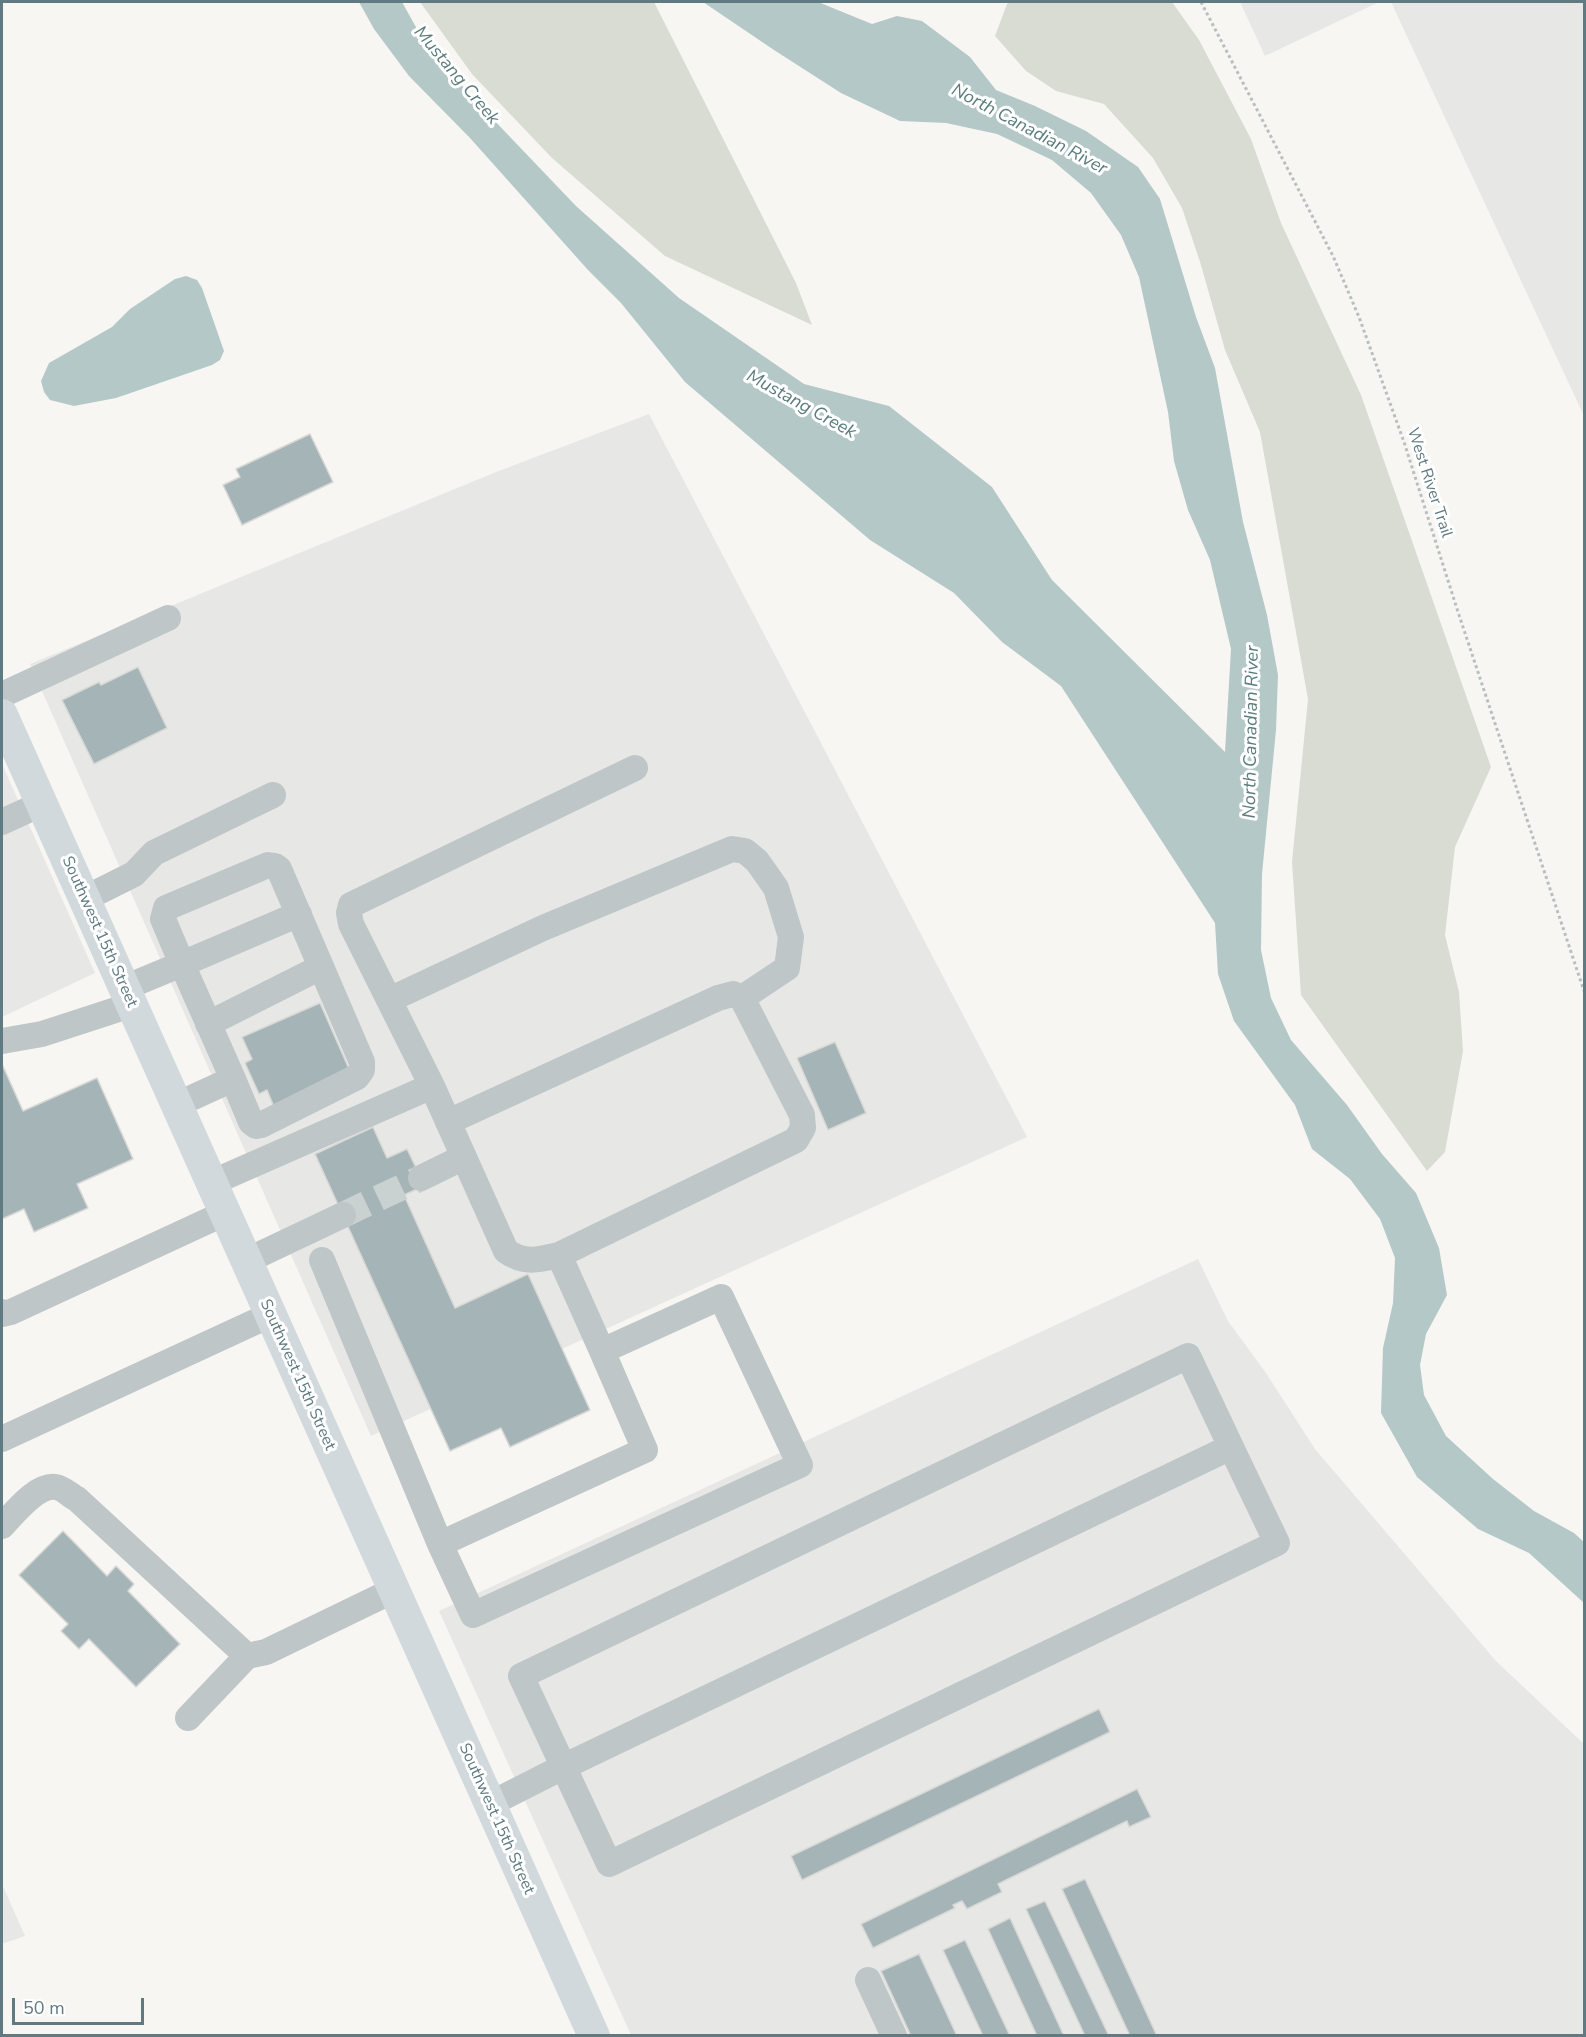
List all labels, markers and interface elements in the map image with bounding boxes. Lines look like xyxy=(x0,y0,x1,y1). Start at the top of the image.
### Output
water label: Mustang Creek xyxy=(409,22,503,130)
water label: North Canadian River xyxy=(948,80,1110,180)
water label: Mustang Creek xyxy=(742,366,860,444)
street label: West River Trail xyxy=(1402,426,1456,540)
water label: North Canadian River xyxy=(1240,645,1264,819)
street label: Southwest 15th Street xyxy=(57,854,141,1010)
street label: Southwest 15th Street xyxy=(255,1297,339,1453)
street label: Southwest 15th Street xyxy=(454,1741,538,1897)
scale bar xyxy=(15,1986,147,2024)
text: 50 m xyxy=(23,1996,65,2020)

